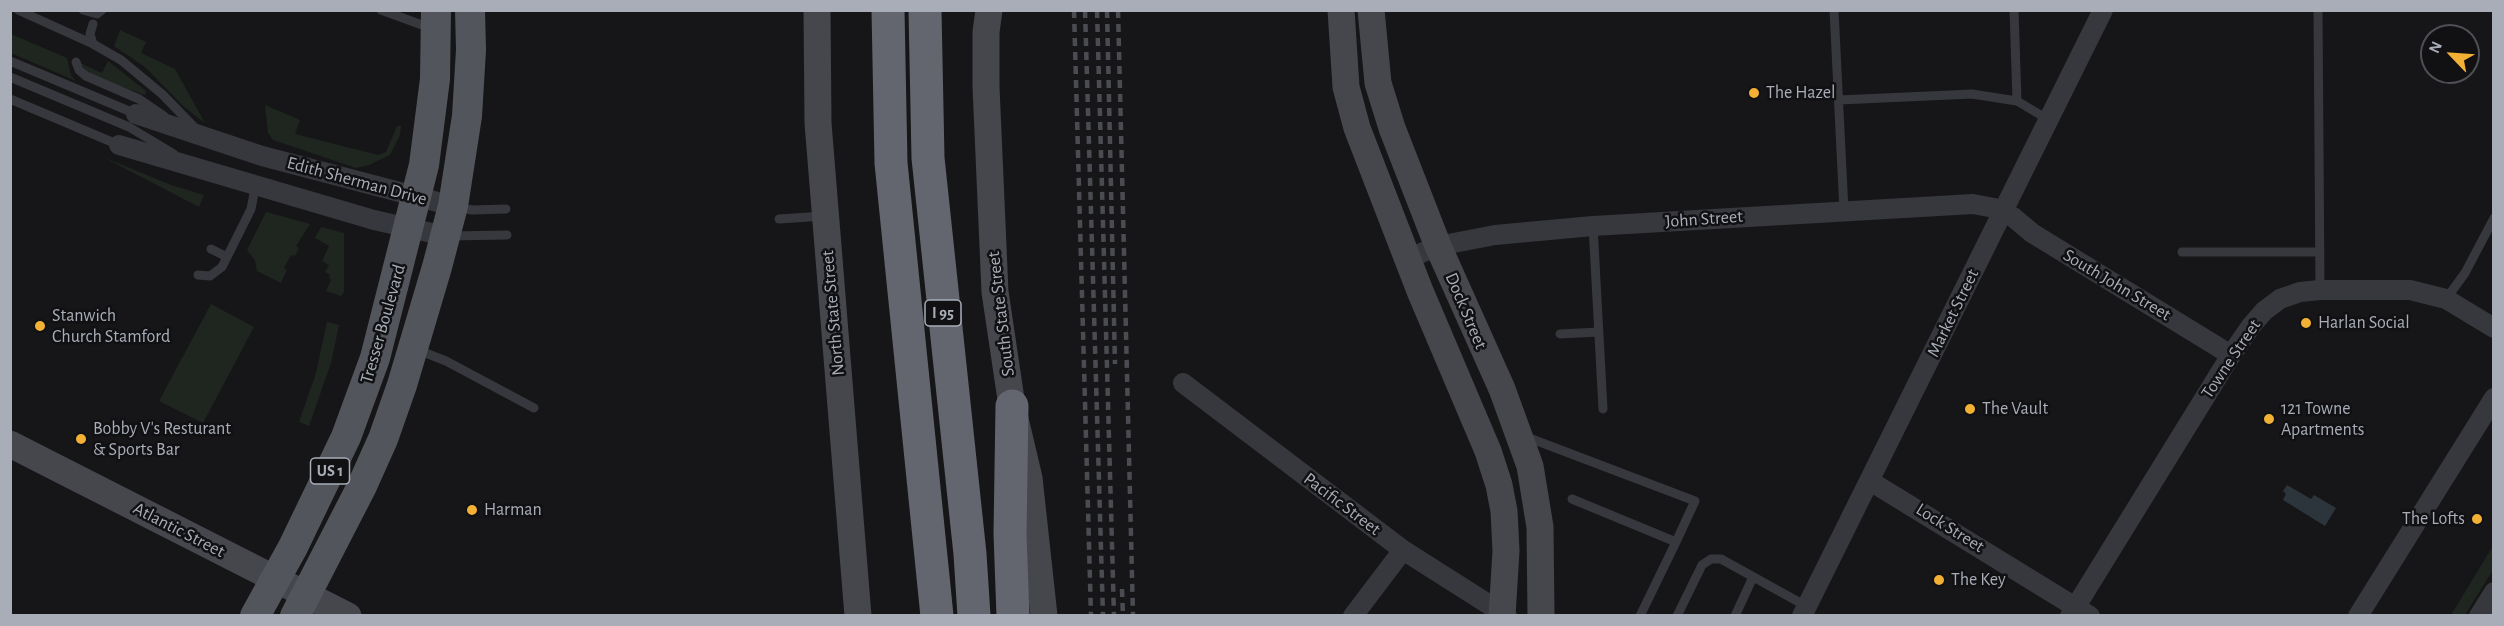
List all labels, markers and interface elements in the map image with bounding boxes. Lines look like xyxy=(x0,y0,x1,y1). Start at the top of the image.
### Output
north arrow xyxy=(2420,24,2480,84)
text: N xyxy=(2426,39,2445,56)
place label: The Hazel xyxy=(1766,82,1835,104)
marker: The Hazel xyxy=(1747,86,1761,100)
street label: Edith Sherman Drive xyxy=(285,152,429,210)
street label: John Street xyxy=(1664,206,1744,232)
street label: South John Street xyxy=(2059,244,2175,326)
street label: North State Street xyxy=(817,249,849,377)
street label: South State Street xyxy=(983,250,1019,378)
street label: Tresser Boulevard xyxy=(356,262,410,386)
street label: Market Street xyxy=(1922,265,1984,361)
street label: Dock Street xyxy=(1440,270,1492,352)
road number: I 95 xyxy=(925,300,961,326)
place label: Stanwich Church Stamford xyxy=(52,305,170,348)
place label: Harlan Social xyxy=(2318,312,2410,334)
street label: Towne Street xyxy=(2197,315,2265,403)
marker: Harlan Social xyxy=(2299,316,2313,330)
marker: Stanwich Church Stamford xyxy=(33,319,47,333)
place label: The Vault xyxy=(1982,398,2048,420)
place label: 121 Towne Apartments xyxy=(2281,398,2364,440)
marker: The Vault xyxy=(1963,402,1977,416)
marker: 121 Towne Apartments xyxy=(2262,412,2276,426)
place label: Bobby V's Resturant & Sports Bar xyxy=(93,418,231,460)
marker: Bobby V's Resturant & Sports Bar xyxy=(74,432,88,446)
road number: US 1 xyxy=(310,458,350,484)
street label: Pacific Street xyxy=(1299,468,1385,540)
street label: Atlantic Street xyxy=(130,498,228,562)
place label: Harman xyxy=(484,499,542,521)
street label: Lock Street xyxy=(1912,499,1988,557)
marker: Harman xyxy=(465,503,479,517)
place label: The Lofts xyxy=(2402,508,2465,530)
marker: The Lofts xyxy=(2470,512,2484,526)
place label: The Key xyxy=(1951,569,2006,591)
marker: The Key xyxy=(1932,573,1946,587)

